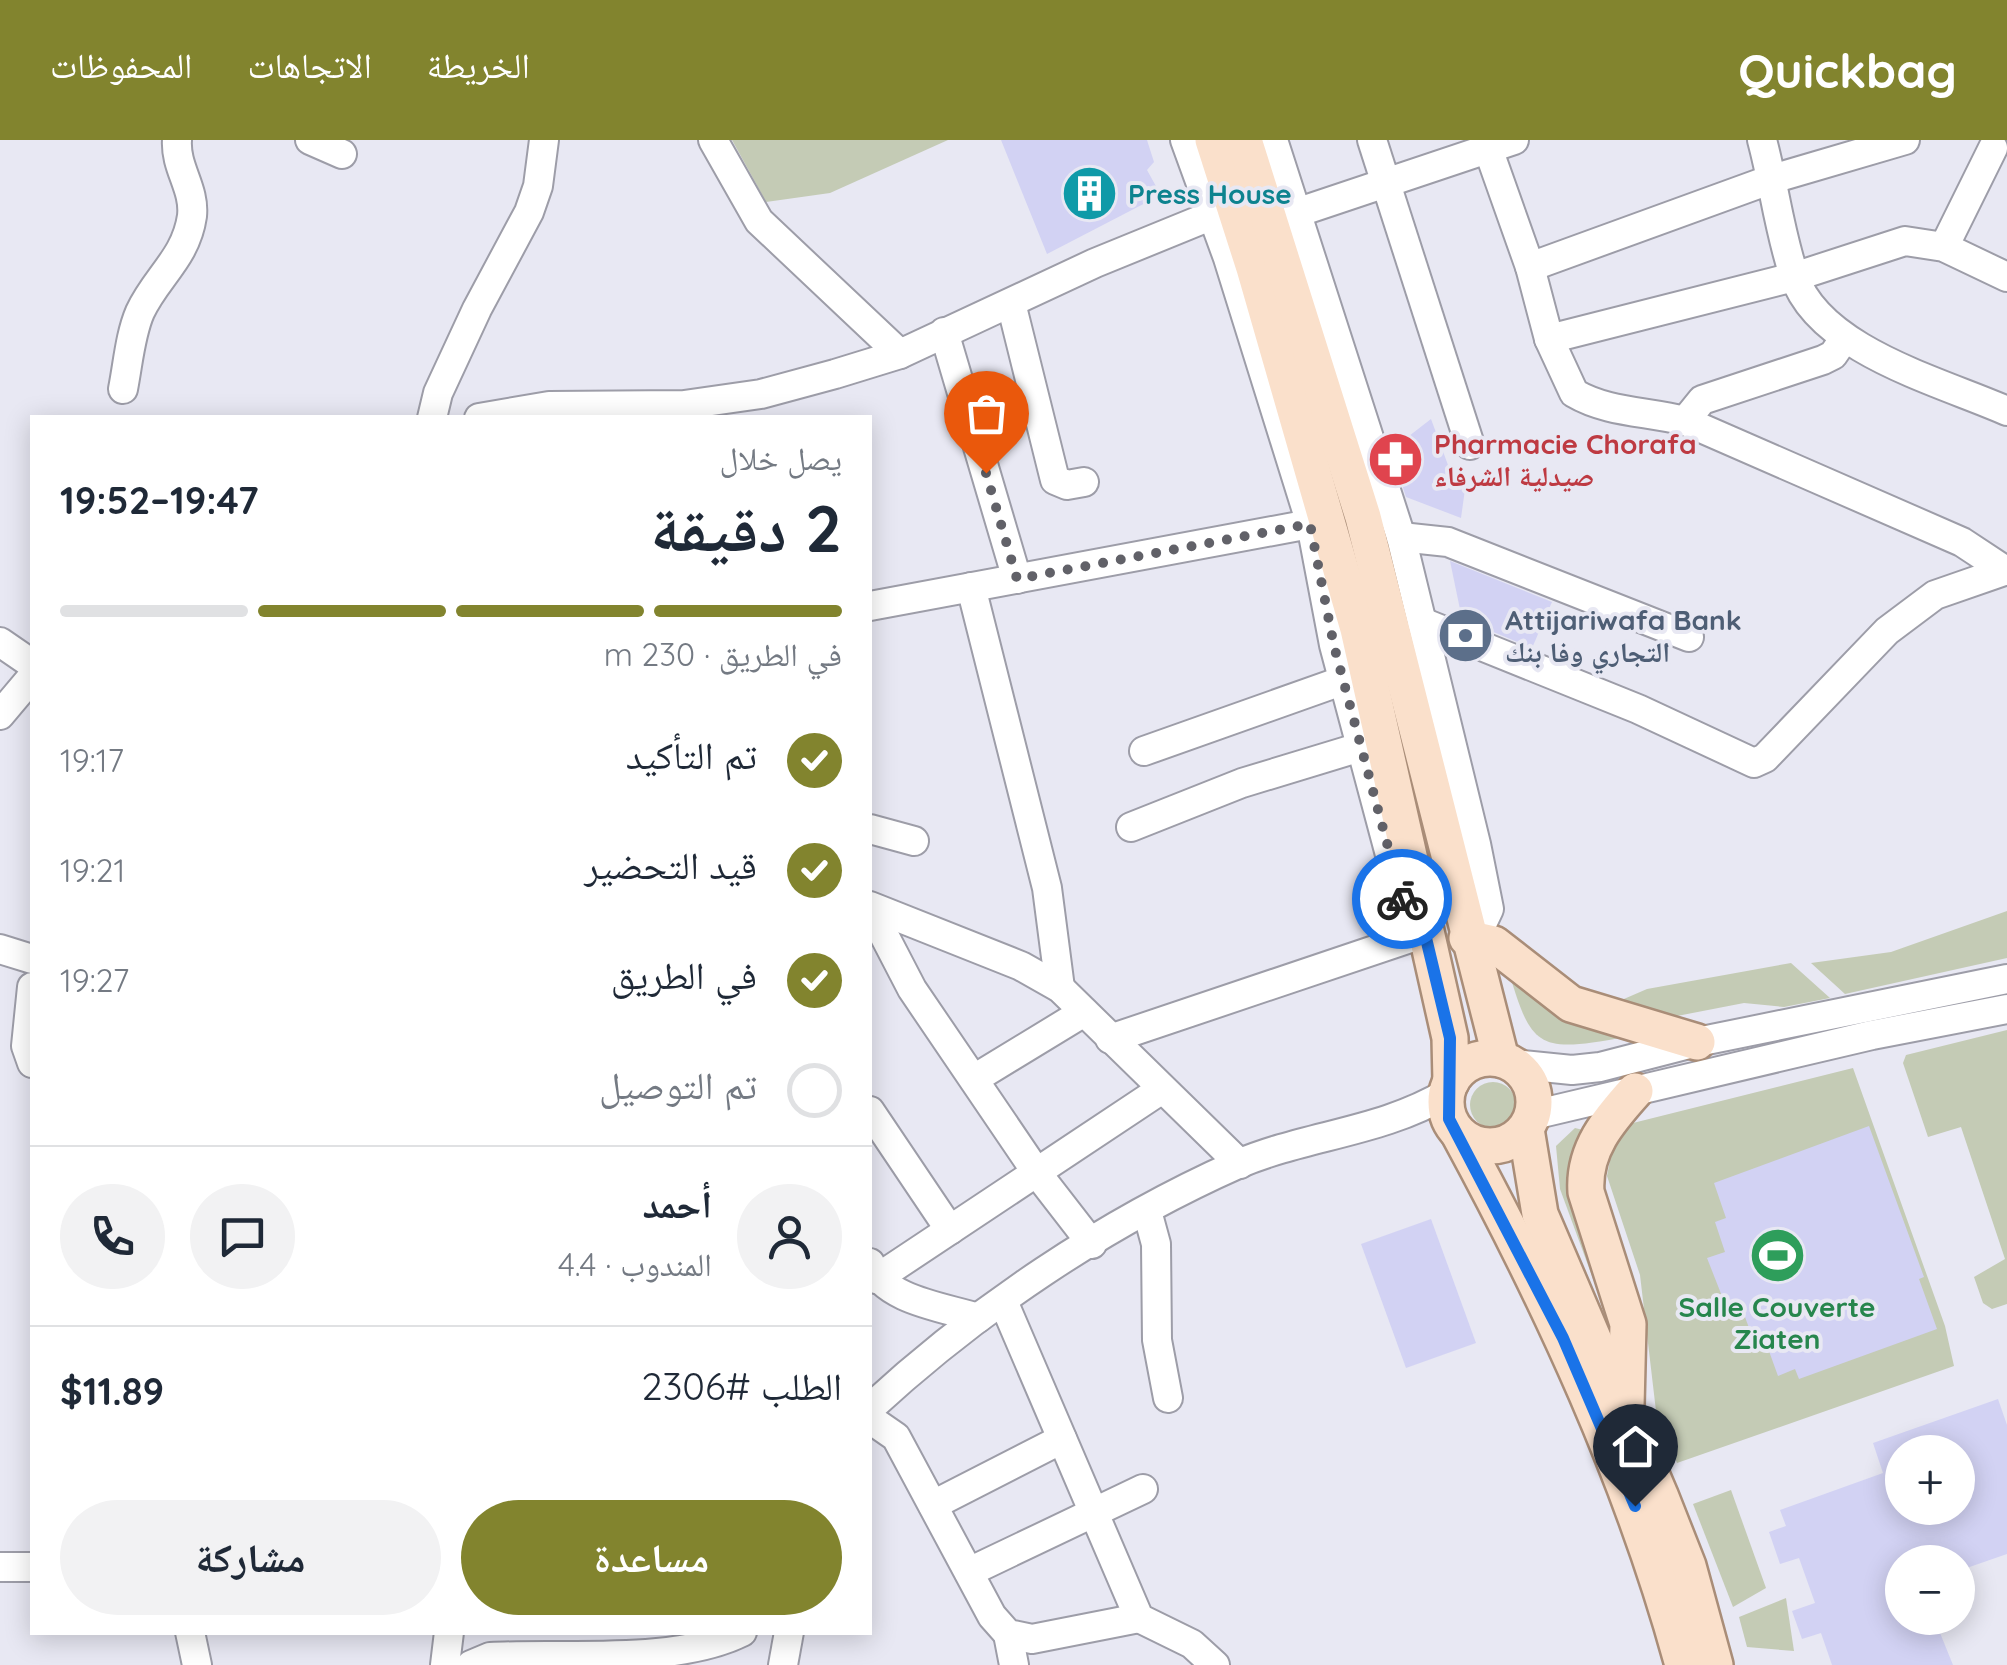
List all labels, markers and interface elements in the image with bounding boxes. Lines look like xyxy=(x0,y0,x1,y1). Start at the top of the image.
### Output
text: Quickbag xyxy=(1738,40,1957,100)
text: المحفوظات xyxy=(50,43,192,87)
text: الاتجاهات xyxy=(247,43,372,87)
text: الخريطة xyxy=(427,43,530,87)
building icon: Press House xyxy=(1059,163,1119,223)
place label: Press House xyxy=(1128,176,1292,211)
pin xyxy=(944,371,1029,474)
icon: bag xyxy=(959,386,1014,441)
place label: Pharmacie Chorafa صيدلية الشرفاء xyxy=(1434,426,1697,493)
pharmacy icon: Pharmacie Chorafa صيدلية الشرفاء xyxy=(1365,429,1425,489)
text: يصل خلال xyxy=(720,438,842,478)
text: 19:47–19:52 xyxy=(60,476,259,524)
text: 2 دقيقة xyxy=(650,487,842,568)
place label: Attijariwafa Bank التجاري وفا بنك xyxy=(1505,602,1742,674)
bank icon: Attijariwafa Bank التجاري وفا بنك xyxy=(1436,605,1496,665)
text: في الطريق · 230 m xyxy=(604,634,842,674)
text: تم التأكيد xyxy=(626,731,757,779)
icon: check xyxy=(787,733,842,788)
text: 19:17 xyxy=(60,740,124,780)
text: قيد التحضير xyxy=(584,841,757,889)
icon: check xyxy=(787,843,842,898)
courier xyxy=(1352,849,1452,949)
text: 19:21 xyxy=(60,850,125,890)
icon: bike xyxy=(1375,872,1430,927)
text: في الطريق xyxy=(611,951,757,999)
icon: check xyxy=(787,953,842,1008)
text: 19:27 xyxy=(60,960,129,1000)
text: تم التوصيل xyxy=(599,1061,757,1109)
text: أحمد xyxy=(642,1180,712,1228)
button: phone xyxy=(60,1184,165,1289)
button: chat xyxy=(190,1184,295,1289)
button: person xyxy=(737,1184,842,1289)
sports icon: Salle Couverte Ziaten xyxy=(1747,1225,1807,1285)
text: المندوب · 4.4 xyxy=(558,1244,712,1284)
place label: Salle Couverte Ziaten xyxy=(1678,1289,1876,1356)
text: الطلب #2306 xyxy=(641,1362,842,1410)
text: $11.89 xyxy=(60,1367,164,1415)
pin xyxy=(1593,1404,1678,1507)
icon: home xyxy=(1608,1419,1663,1474)
map controls xyxy=(1885,1435,1975,1635)
button: + xyxy=(1885,1435,1975,1525)
button: مشاركة xyxy=(60,1500,441,1615)
button: مساعدة xyxy=(461,1500,842,1615)
button: − xyxy=(1885,1545,1975,1635)

